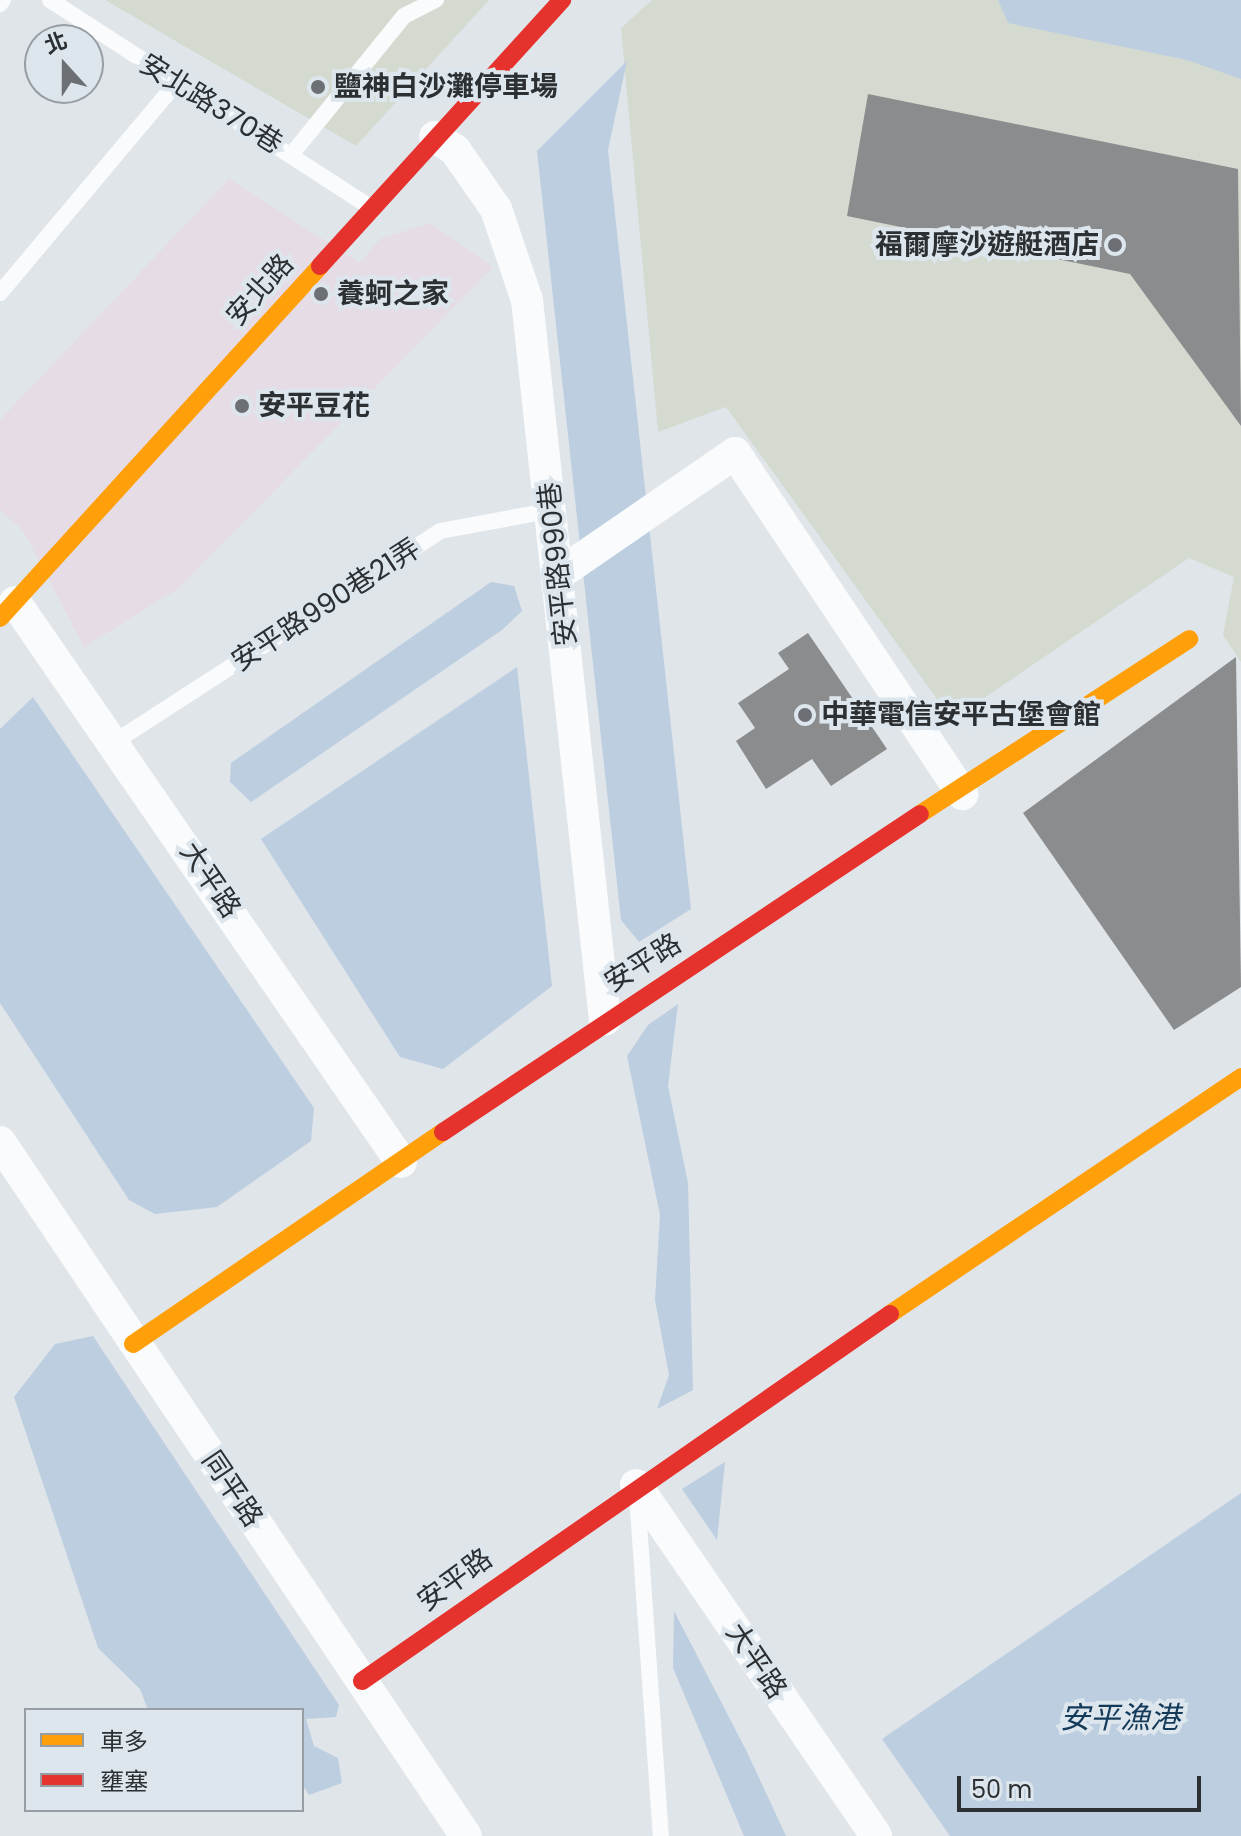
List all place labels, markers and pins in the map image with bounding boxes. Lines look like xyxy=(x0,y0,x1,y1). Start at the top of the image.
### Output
place label: 鹽神白沙灘停車場 xyxy=(334,70,558,104)
marker: 鹽神白沙灘停車場 xyxy=(309,78,327,96)
place label: 福爾摩沙遊艇酒店 xyxy=(875,228,1099,262)
marker: 福爾摩沙遊艇酒店 xyxy=(1106,236,1124,254)
place label: 養蚵之家 xyxy=(337,277,449,311)
marker: 養蚵之家 xyxy=(312,285,330,303)
place label: 安平豆花 xyxy=(258,389,370,423)
marker: 安平豆花 xyxy=(233,397,251,415)
place label: 中華電信安平古堡會館 xyxy=(821,698,1101,732)
marker: 中華電信安平古堡會館 xyxy=(796,706,814,724)

